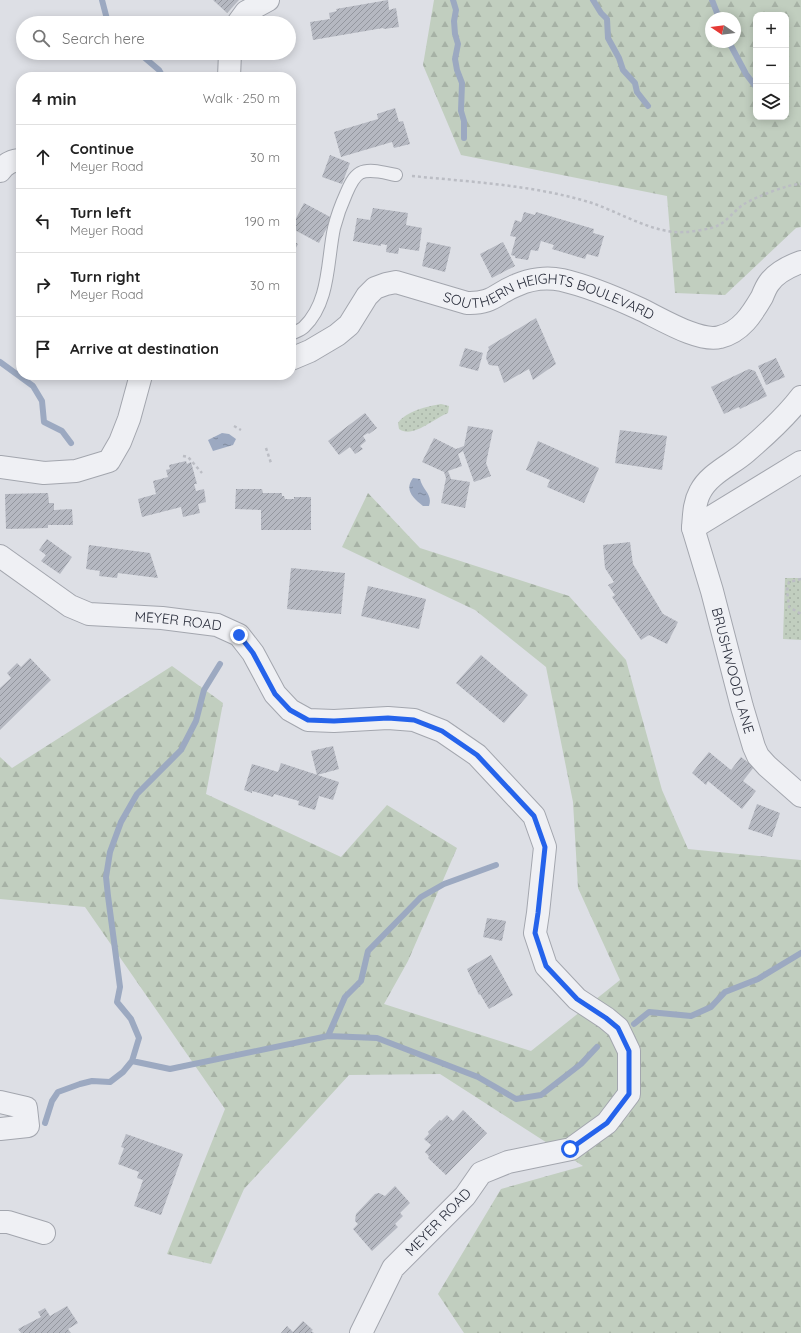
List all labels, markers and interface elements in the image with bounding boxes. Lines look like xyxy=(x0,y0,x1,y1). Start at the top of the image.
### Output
north arrow xyxy=(705,12,741,48)
map controls xyxy=(753,12,789,120)
button: + xyxy=(753,12,789,48)
search box xyxy=(16,16,296,60)
icon: search xyxy=(30,27,52,49)
text: Search here xyxy=(62,29,145,48)
button: − xyxy=(753,48,789,84)
button: layers xyxy=(753,84,789,120)
text: 4 min xyxy=(32,88,77,109)
text: Walk · 250 m xyxy=(203,90,280,106)
text: Continue xyxy=(70,139,134,158)
icon: ahead xyxy=(32,146,54,168)
text: 30 m xyxy=(250,149,280,165)
text: Meyer Road xyxy=(70,158,144,174)
text: Turn left xyxy=(70,203,132,222)
icon: left xyxy=(32,210,54,232)
text: 190 m xyxy=(245,213,280,229)
text: Meyer Road xyxy=(70,222,144,238)
text: Turn right xyxy=(70,267,141,286)
street label: SOUTHERN HEIGHTS BOULEVARD xyxy=(441,269,657,324)
icon: right xyxy=(32,274,54,296)
text: 30 m xyxy=(250,277,280,293)
text: Meyer Road xyxy=(70,286,144,302)
icon: arrive xyxy=(32,338,54,360)
text: Arrive at destination xyxy=(70,339,219,358)
street label: BRUSHWOOD LANE xyxy=(708,606,758,736)
street label: MEYER ROAD xyxy=(134,608,223,635)
route end xyxy=(230,626,248,644)
route start xyxy=(561,1140,579,1158)
street label: MEYER ROAD xyxy=(401,1184,475,1260)

